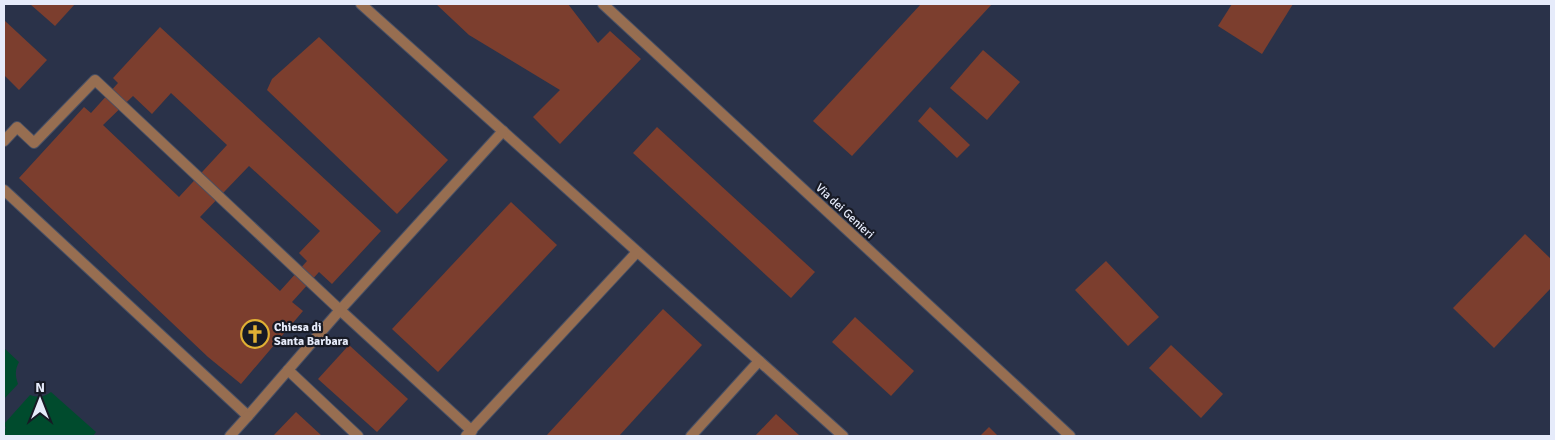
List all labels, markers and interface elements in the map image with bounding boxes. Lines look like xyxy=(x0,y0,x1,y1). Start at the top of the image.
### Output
street label: Via dei Genieri xyxy=(812,180,877,242)
church icon: Chiesa di Santa Barbara xyxy=(240,319,270,349)
place label: Chiesa di Santa Barbara xyxy=(274,320,348,349)
north arrow xyxy=(15,375,65,425)
text: N xyxy=(35,379,45,396)

